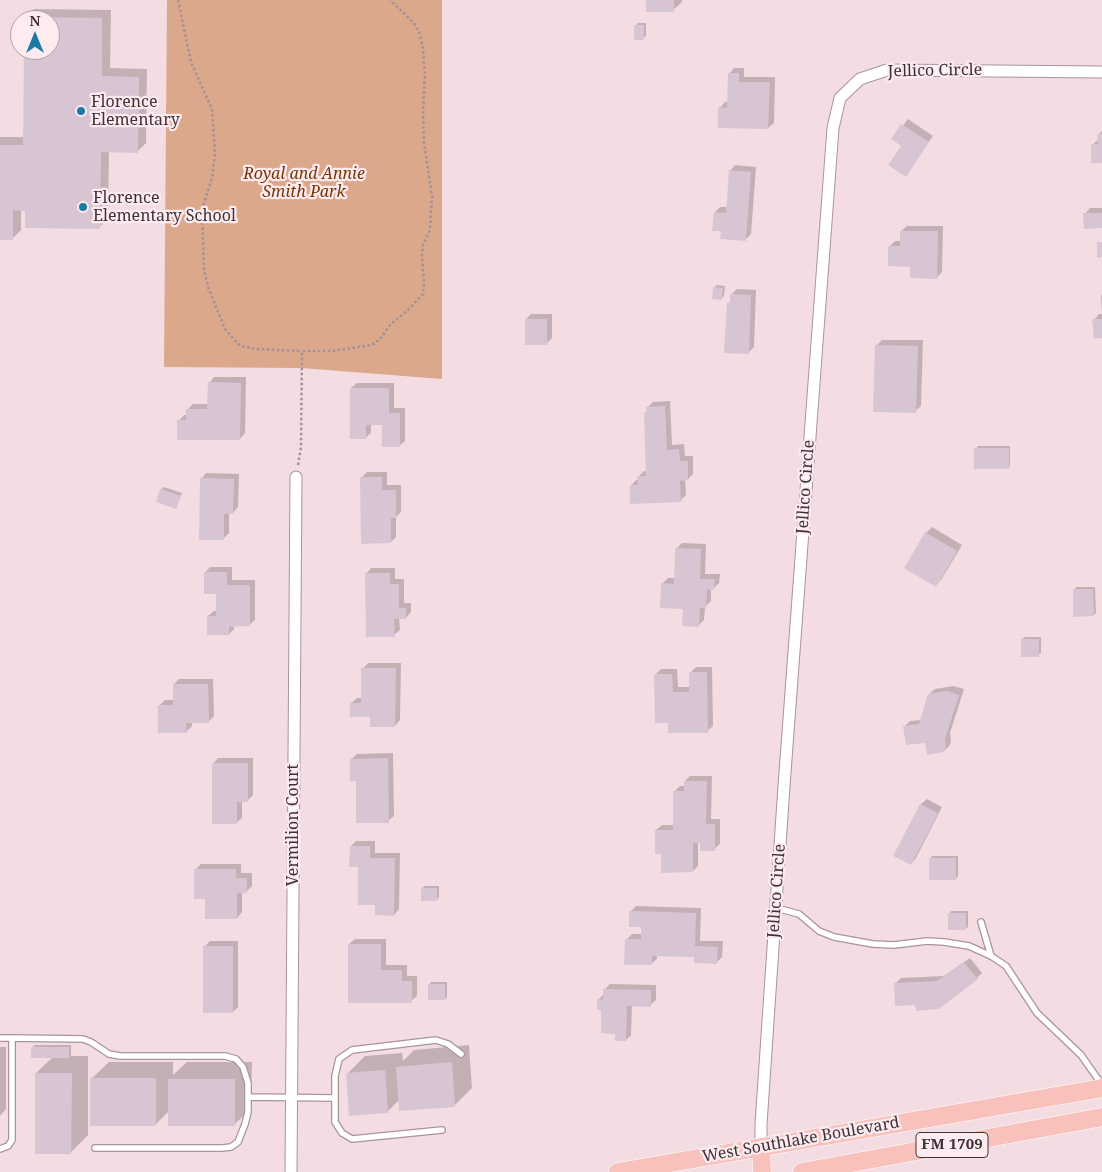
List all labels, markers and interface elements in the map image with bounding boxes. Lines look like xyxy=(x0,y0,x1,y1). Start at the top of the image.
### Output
north arrow xyxy=(10,10,60,60)
text: N xyxy=(29,11,41,30)
street label: Jellico Circle xyxy=(888,61,982,81)
place label: Florence Elementary xyxy=(91,92,180,130)
marker: Florence Elementary xyxy=(75,105,87,117)
park label: Royal and Annie Smith Park xyxy=(243,164,365,202)
place label: Florence Elementary School xyxy=(93,188,236,226)
marker: Florence Elementary School xyxy=(77,201,89,213)
street label: Jellico Circle xyxy=(793,439,819,535)
street label: Vermilion Court xyxy=(283,764,303,886)
street label: Jellico Circle xyxy=(764,843,790,939)
street label: West Southlake Boulevard xyxy=(701,1113,901,1167)
road number: FM 1709 xyxy=(916,1132,988,1158)

